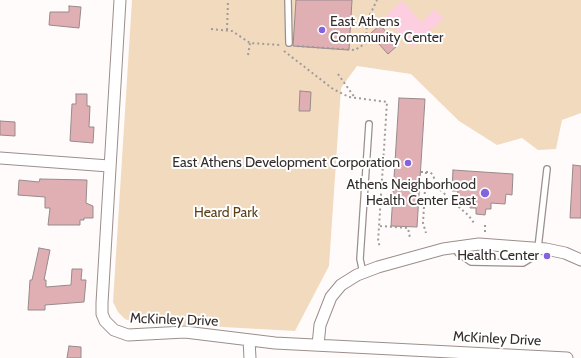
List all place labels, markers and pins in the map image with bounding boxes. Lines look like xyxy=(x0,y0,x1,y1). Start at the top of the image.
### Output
place label: East Athens Community Center xyxy=(330,14,443,46)
marker: East Athens Community Center xyxy=(317,25,327,35)
place label: East Athens Development Corporation xyxy=(172,155,400,171)
marker: East Athens Development Corporation xyxy=(403,158,413,168)
place label: Athens Neighborhood Health Center East xyxy=(347,177,476,210)
marker: Athens Neighborhood Health Center East xyxy=(479,187,491,199)
place label: Health Center xyxy=(457,248,539,264)
marker: Health Center xyxy=(542,251,552,261)

